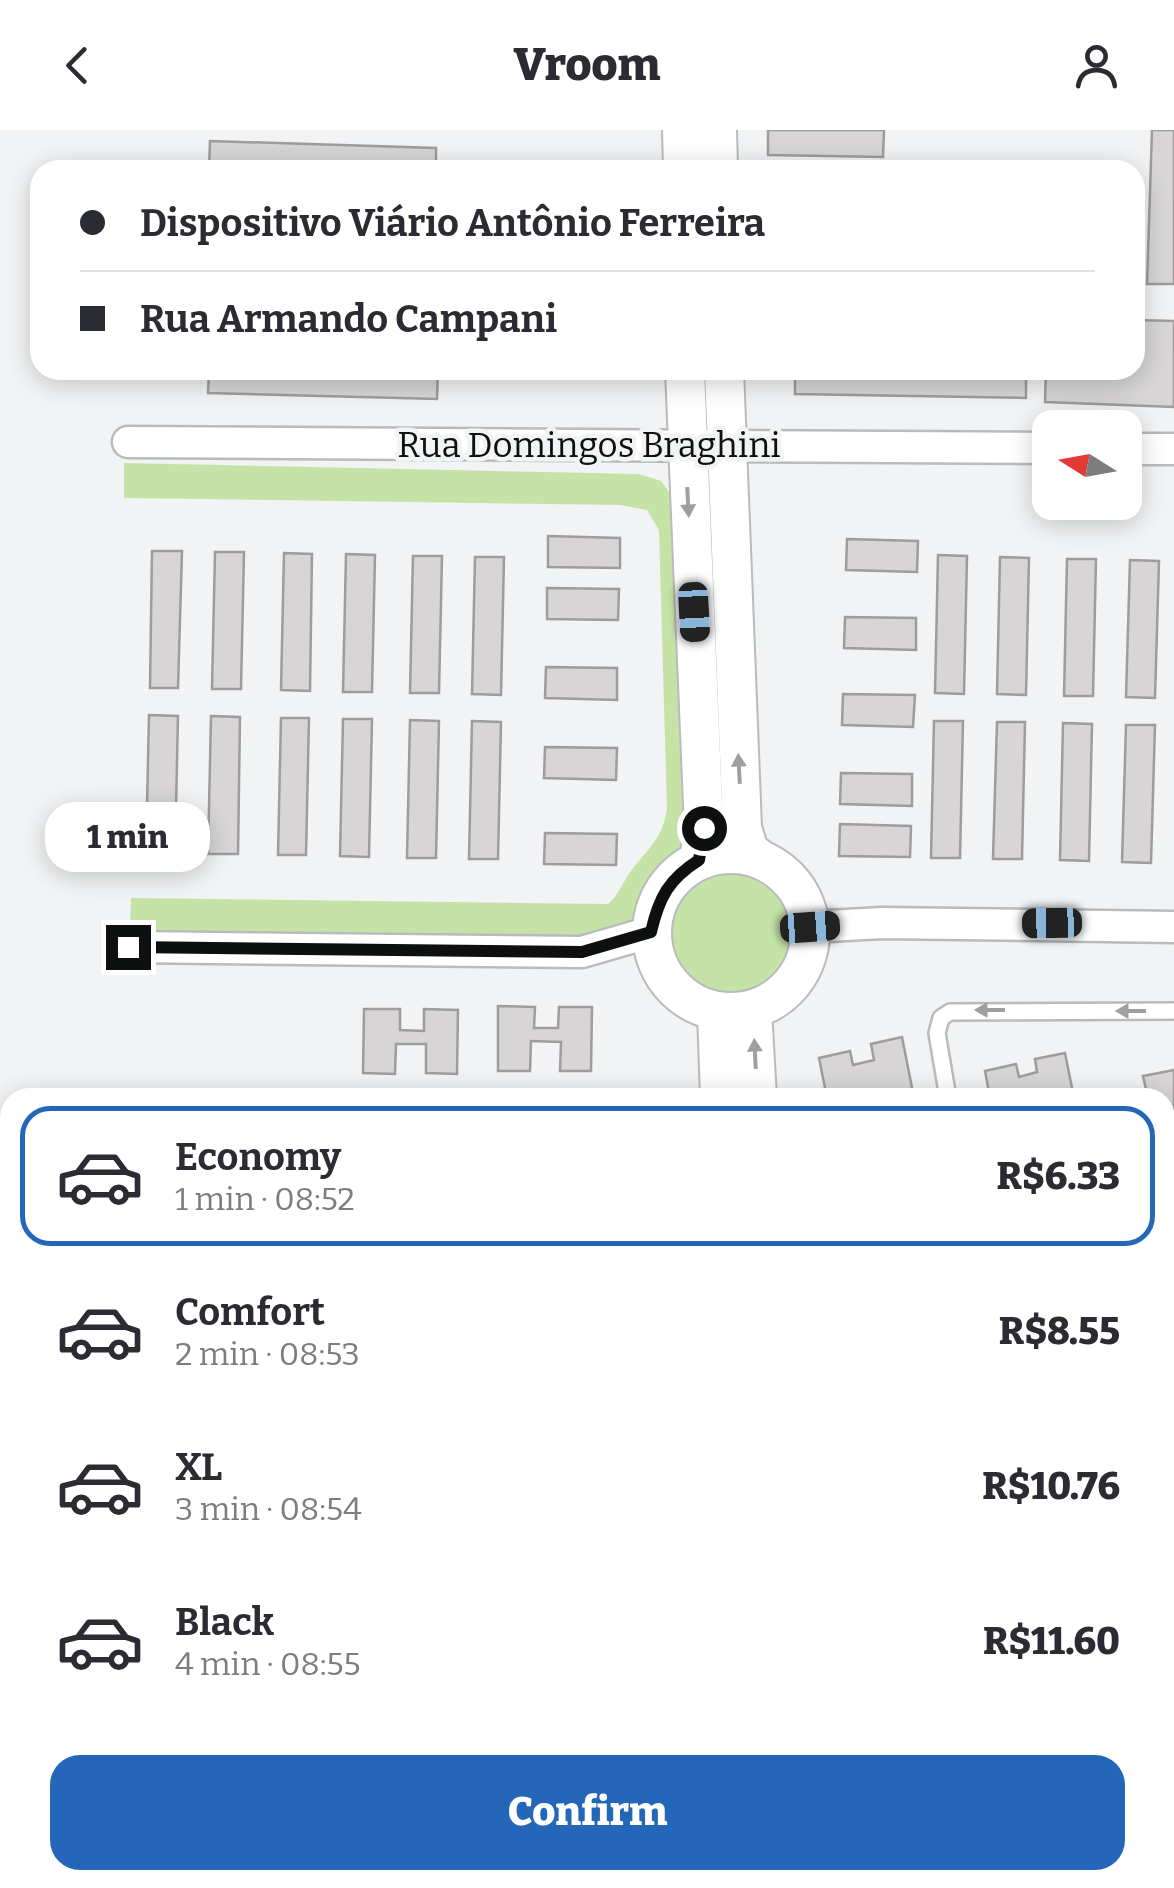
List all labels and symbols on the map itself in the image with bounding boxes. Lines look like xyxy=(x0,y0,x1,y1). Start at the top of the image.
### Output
north arrow xyxy=(1032,410,1142,520)
street label: Rua Domingos Braghini xyxy=(397,424,781,466)
one-way arrow xyxy=(681,487,697,519)
car xyxy=(677,581,711,643)
one-way arrow xyxy=(731,752,747,784)
callout: 1 min xyxy=(46,802,210,872)
route start xyxy=(682,806,727,851)
car xyxy=(1022,907,1082,939)
car xyxy=(779,910,841,944)
route end xyxy=(106,925,151,970)
one-way arrow xyxy=(973,1002,1005,1018)
one-way arrow xyxy=(1114,1003,1146,1019)
one-way arrow xyxy=(747,1037,763,1069)

